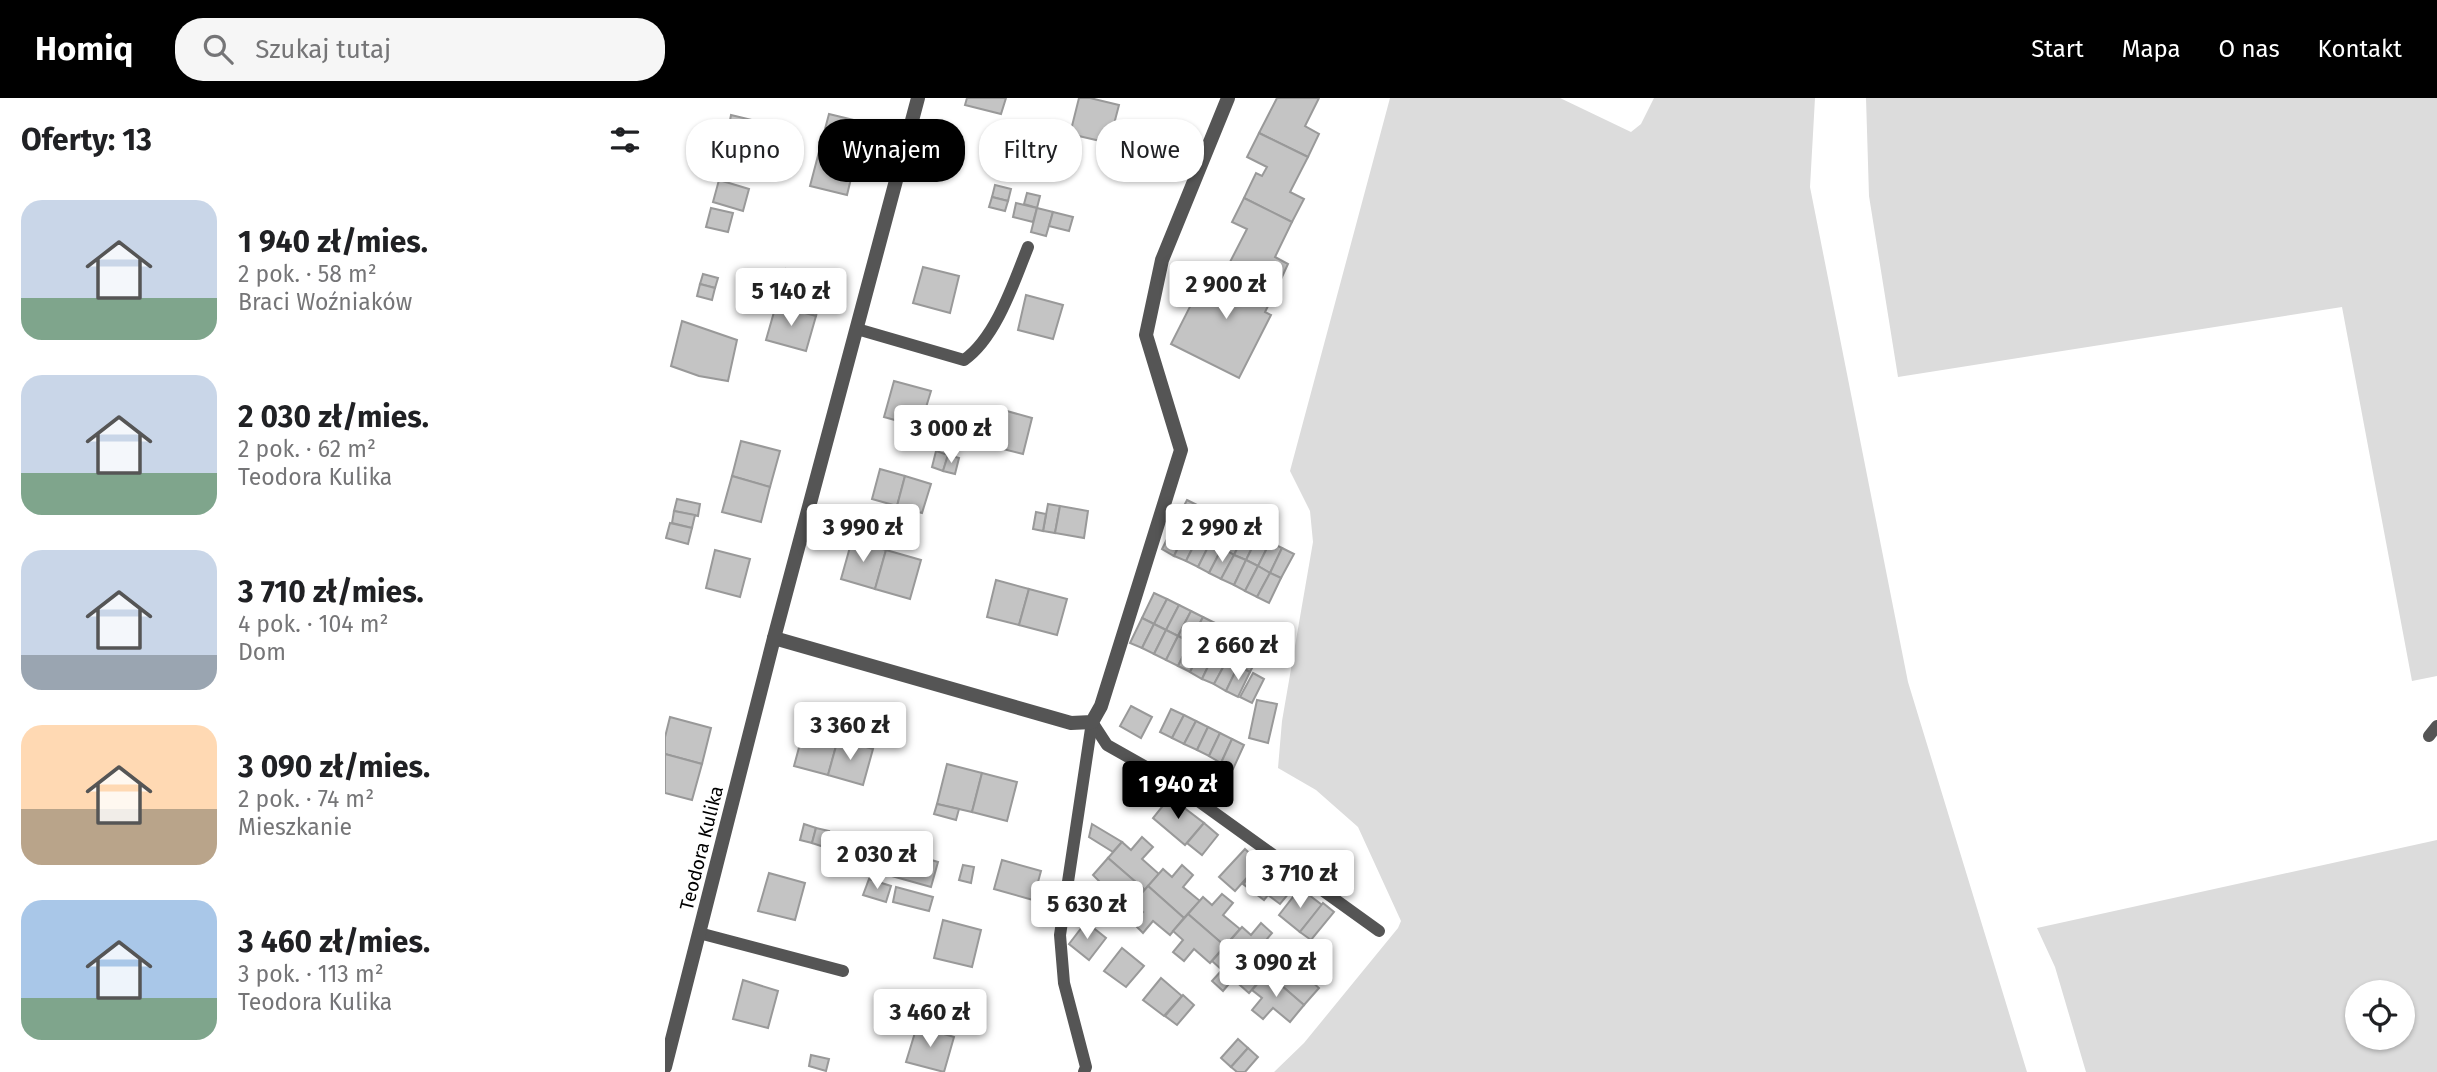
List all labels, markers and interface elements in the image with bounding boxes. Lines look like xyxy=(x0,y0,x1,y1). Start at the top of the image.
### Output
search box xyxy=(175,18,665,81)
text: Homiq xyxy=(35,29,133,69)
icon: search xyxy=(199,30,237,68)
text: Szukaj tutaj xyxy=(255,34,391,65)
text: Start xyxy=(2031,35,2084,63)
text: Mapa xyxy=(2122,35,2181,63)
text: O nas xyxy=(2219,35,2280,63)
text: Kontakt xyxy=(2318,35,2402,63)
chip: Kupno xyxy=(686,119,804,182)
chip: Wynajem xyxy=(818,119,965,182)
chip: Filtry xyxy=(979,119,1082,182)
chip: Nowe xyxy=(1096,119,1204,182)
icon: filters xyxy=(606,121,644,159)
text: Oferty: 13 xyxy=(21,122,152,158)
text: 1 940 zł/mies. xyxy=(238,224,428,260)
icon: home xyxy=(77,228,161,312)
text: 2 pok. · 58 m² xyxy=(238,260,377,288)
pin: 2 900 zł xyxy=(1154,262,1298,321)
pin: 5 140 zł xyxy=(719,268,863,328)
text: 2 900 zł xyxy=(1185,270,1267,298)
text: 5 140 zł xyxy=(752,277,830,305)
text: Braci Woźniaków xyxy=(238,288,412,316)
text: 2 030 zł/mies. xyxy=(238,399,429,435)
icon: home xyxy=(77,403,161,487)
pin: 3 000 zł xyxy=(879,406,1023,465)
text: 3 000 zł xyxy=(910,414,992,442)
text: 2 pok. · 62 m² xyxy=(238,435,376,463)
text: Teodora Kulika xyxy=(238,463,392,491)
pin: 3 990 zł xyxy=(791,504,935,564)
pin: 2 990 zł xyxy=(1150,504,1294,564)
text: 3 990 zł xyxy=(823,513,903,541)
text: 2 990 zł xyxy=(1182,513,1262,541)
text: 3 710 zł/mies. xyxy=(238,574,424,610)
icon: home xyxy=(77,578,161,662)
text: 4 pok. · 104 m² xyxy=(238,610,388,638)
pin: 2 660 zł xyxy=(1166,622,1310,682)
text: 2 660 zł xyxy=(1198,631,1278,659)
text: Dom xyxy=(238,638,286,666)
pin: 3 360 zł xyxy=(778,702,922,762)
text: 3 360 zł xyxy=(810,711,890,739)
text: 3 090 zł/mies. xyxy=(238,749,430,785)
icon: home xyxy=(77,753,161,837)
pin: 1 940 zł xyxy=(1106,762,1250,821)
text: 1 940 zł xyxy=(1138,770,1218,798)
street label: Teodora Kulika xyxy=(675,783,728,913)
text: 2 pok. · 74 m² xyxy=(238,785,374,813)
text: Mieszkanie xyxy=(238,813,352,841)
pin: 2 030 zł xyxy=(805,832,949,891)
text: 2 030 zł xyxy=(837,840,917,868)
pin: 3 710 zł xyxy=(1228,850,1372,910)
text: 3 710 zł xyxy=(1262,859,1338,887)
pin: 5 630 zł xyxy=(1015,882,1159,941)
text: 5 630 zł xyxy=(1047,890,1127,918)
text: 3 460 zł/mies. xyxy=(238,924,430,960)
icon: home xyxy=(77,928,161,1012)
pin: 3 090 zł xyxy=(1204,940,1348,999)
text: 3 090 zł xyxy=(1236,948,1316,976)
text: 3 pok. · 113 m² xyxy=(238,960,384,988)
map controls xyxy=(2345,980,2415,1050)
button: locate xyxy=(2345,980,2415,1050)
text: Teodora Kulika xyxy=(238,988,392,1016)
pin: 3 460 zł xyxy=(858,990,1002,1049)
text: 3 460 zł xyxy=(890,998,970,1026)

